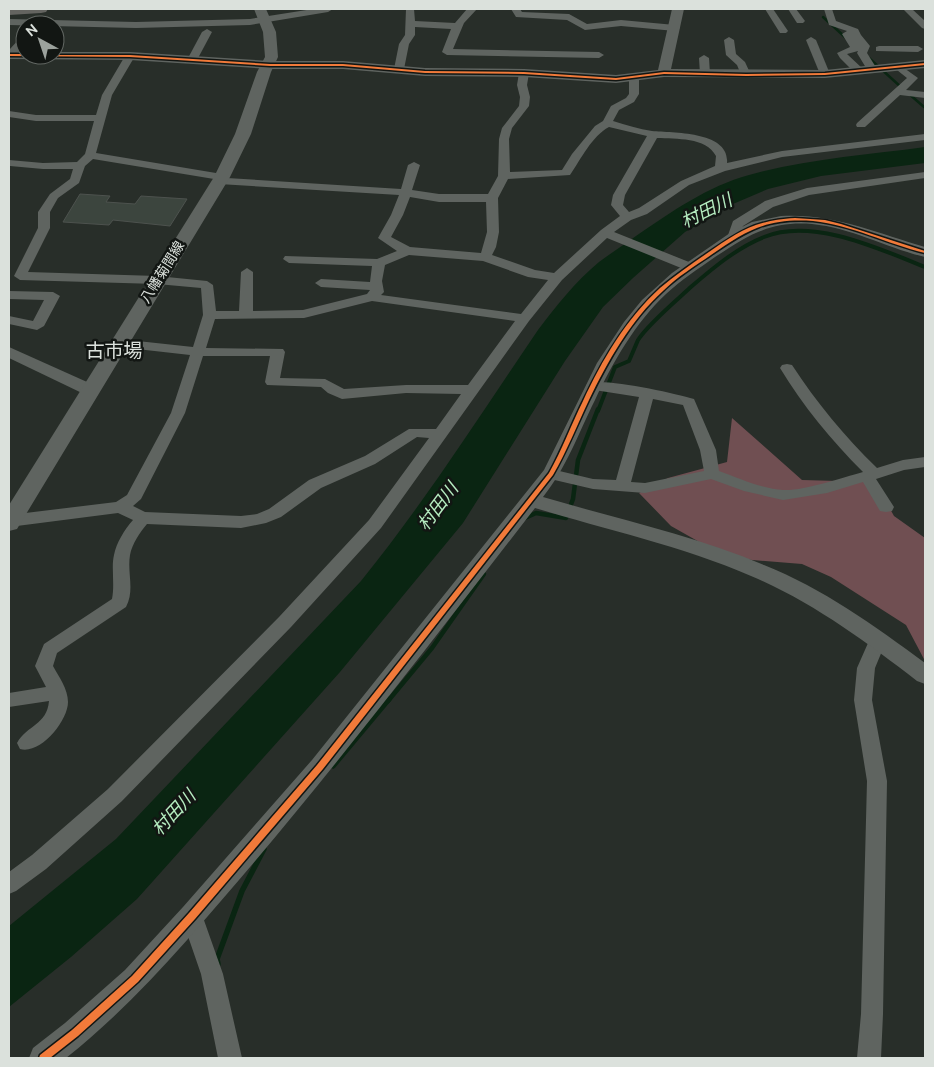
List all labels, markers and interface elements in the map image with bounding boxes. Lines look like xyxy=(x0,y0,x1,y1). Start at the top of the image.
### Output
north arrow xyxy=(15,15,65,65)
text: N xyxy=(22,21,41,40)
water label: 村田川 xyxy=(677,188,736,231)
street label: 八幡菊間線 xyxy=(137,238,187,306)
district label: 古市場 xyxy=(85,339,143,361)
water label: 村田川 xyxy=(413,477,462,534)
water label: 村田川 xyxy=(147,784,200,839)

